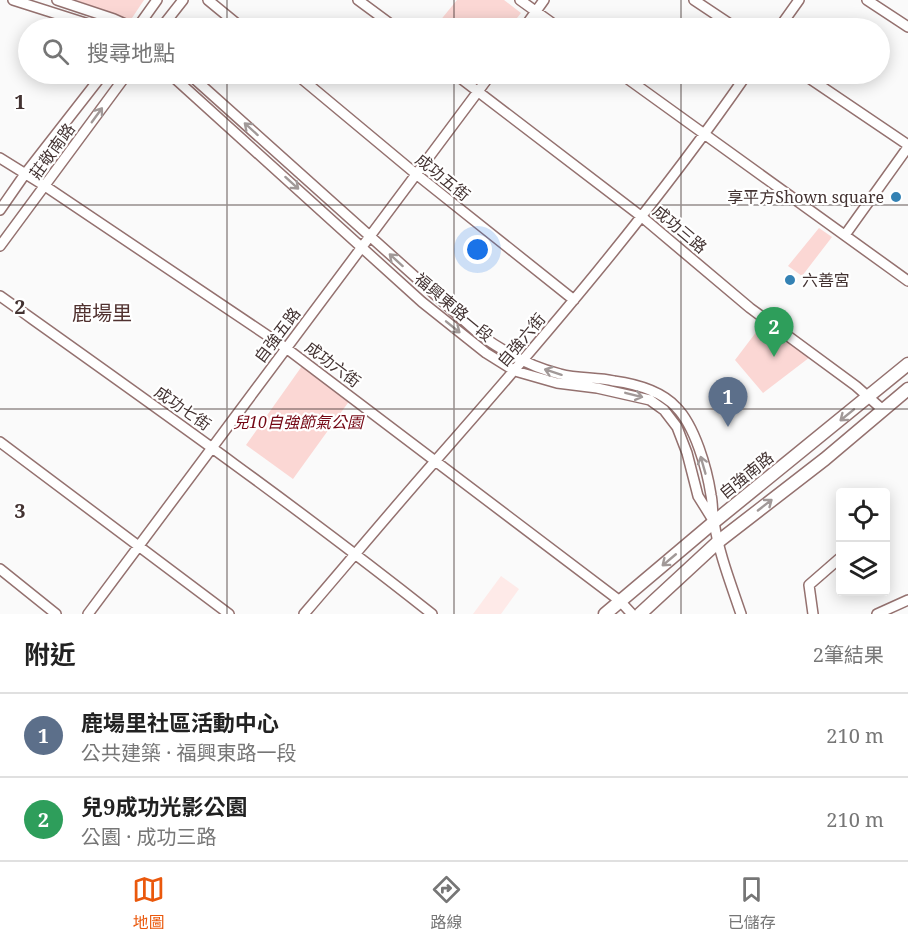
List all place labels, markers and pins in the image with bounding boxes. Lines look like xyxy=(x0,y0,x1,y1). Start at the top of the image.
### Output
place label: 享平方Shown square xyxy=(727,186,884,208)
marker: 享平方Shown square xyxy=(889,190,903,204)
place label: 六善宮 xyxy=(802,269,850,291)
marker: 六善宮 xyxy=(783,273,797,287)
pin: 2 xyxy=(754,308,794,357)
pin: 1 xyxy=(708,378,748,427)

